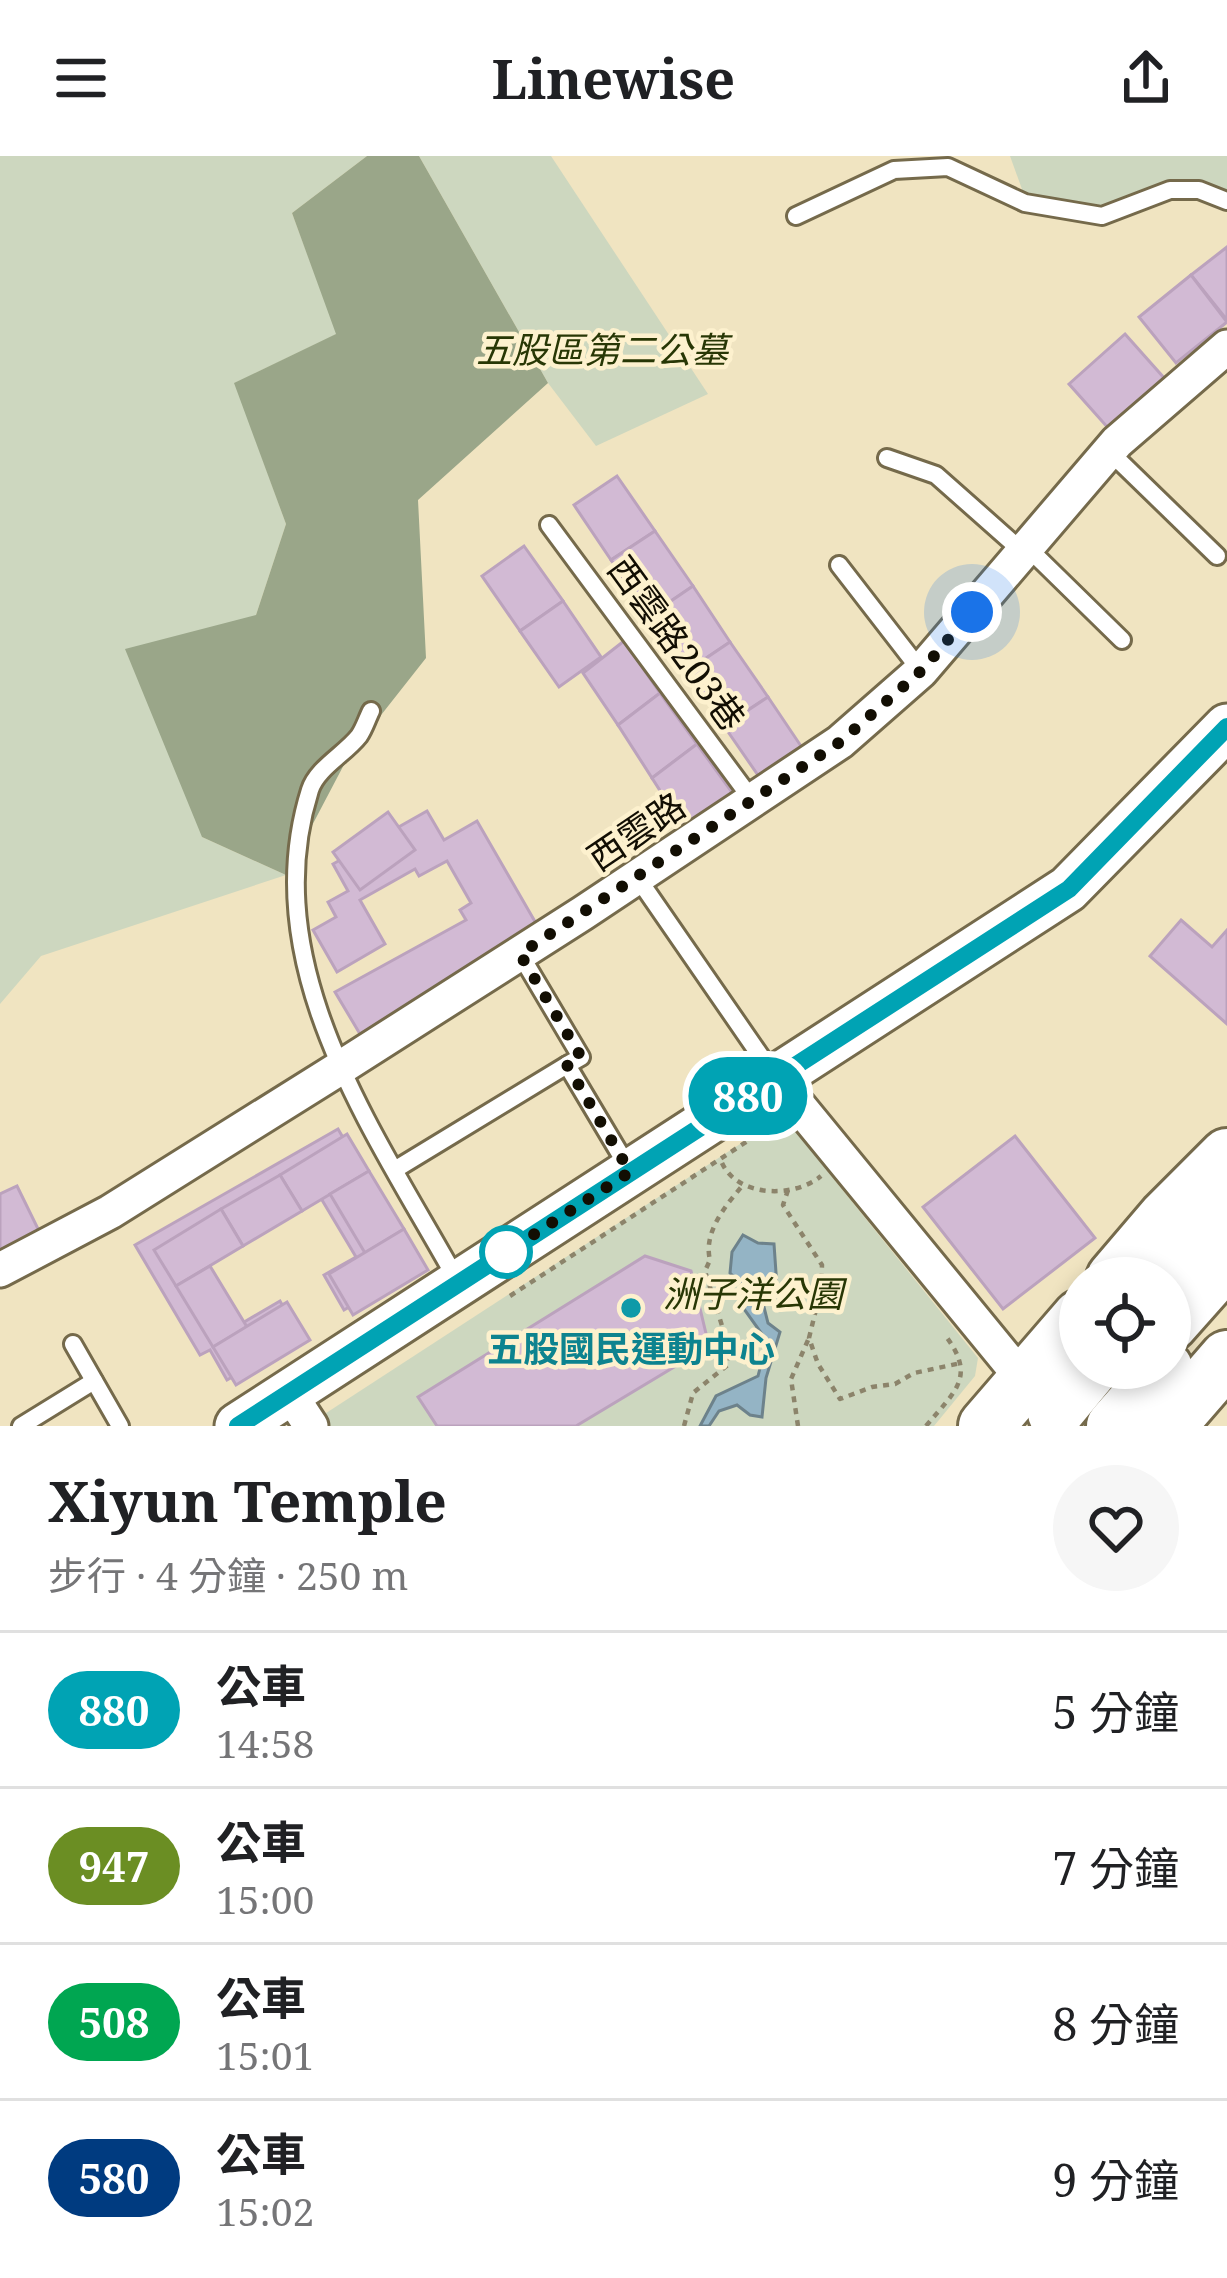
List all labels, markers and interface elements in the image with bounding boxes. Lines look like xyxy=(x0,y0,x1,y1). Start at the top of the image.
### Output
text: Linewise xyxy=(492,41,735,115)
icon: menu xyxy=(48,45,114,111)
icon: share xyxy=(1113,45,1179,111)
park label: 五股區第二公墓 xyxy=(476,325,733,374)
street label: 西雲路203巷 xyxy=(597,546,757,740)
your location xyxy=(942,582,1002,642)
street label: 西雲路 xyxy=(578,780,694,882)
line badge: 880 xyxy=(679,1057,817,1135)
text: 880 xyxy=(712,1067,784,1124)
unlabelled marker xyxy=(481,1227,531,1277)
map controls xyxy=(1059,1257,1191,1389)
button: locate xyxy=(1059,1257,1191,1389)
park label: 洲子洋公園 xyxy=(663,1269,848,1318)
marker: 五股國民運動中心 xyxy=(618,1295,644,1321)
place label: 五股國民運動中心 xyxy=(487,1324,775,1373)
text: Xiyun Temple xyxy=(48,1461,447,1539)
button: heart xyxy=(1053,1465,1179,1591)
text: 步行 · 4 分鐘 · 250 m xyxy=(48,1548,408,1601)
text: 公車 xyxy=(216,1655,306,1716)
text: 880 xyxy=(78,1681,150,1738)
text: 5 分鐘 xyxy=(1052,1681,1179,1742)
text: 14:58 xyxy=(216,1716,314,1769)
text: 公車 xyxy=(216,1811,306,1872)
text: 947 xyxy=(78,1837,150,1894)
text: 7 分鐘 xyxy=(1052,1837,1179,1898)
text: 15:00 xyxy=(216,1872,314,1925)
text: 公車 xyxy=(216,1967,306,2028)
text: 508 xyxy=(78,1993,150,2050)
text: 8 分鐘 xyxy=(1052,1993,1179,2054)
text: 15:01 xyxy=(216,2028,314,2081)
text: 公車 xyxy=(216,2123,306,2184)
text: 580 xyxy=(78,2149,150,2206)
text: 9 分鐘 xyxy=(1052,2149,1179,2210)
text: 15:02 xyxy=(216,2184,314,2237)

